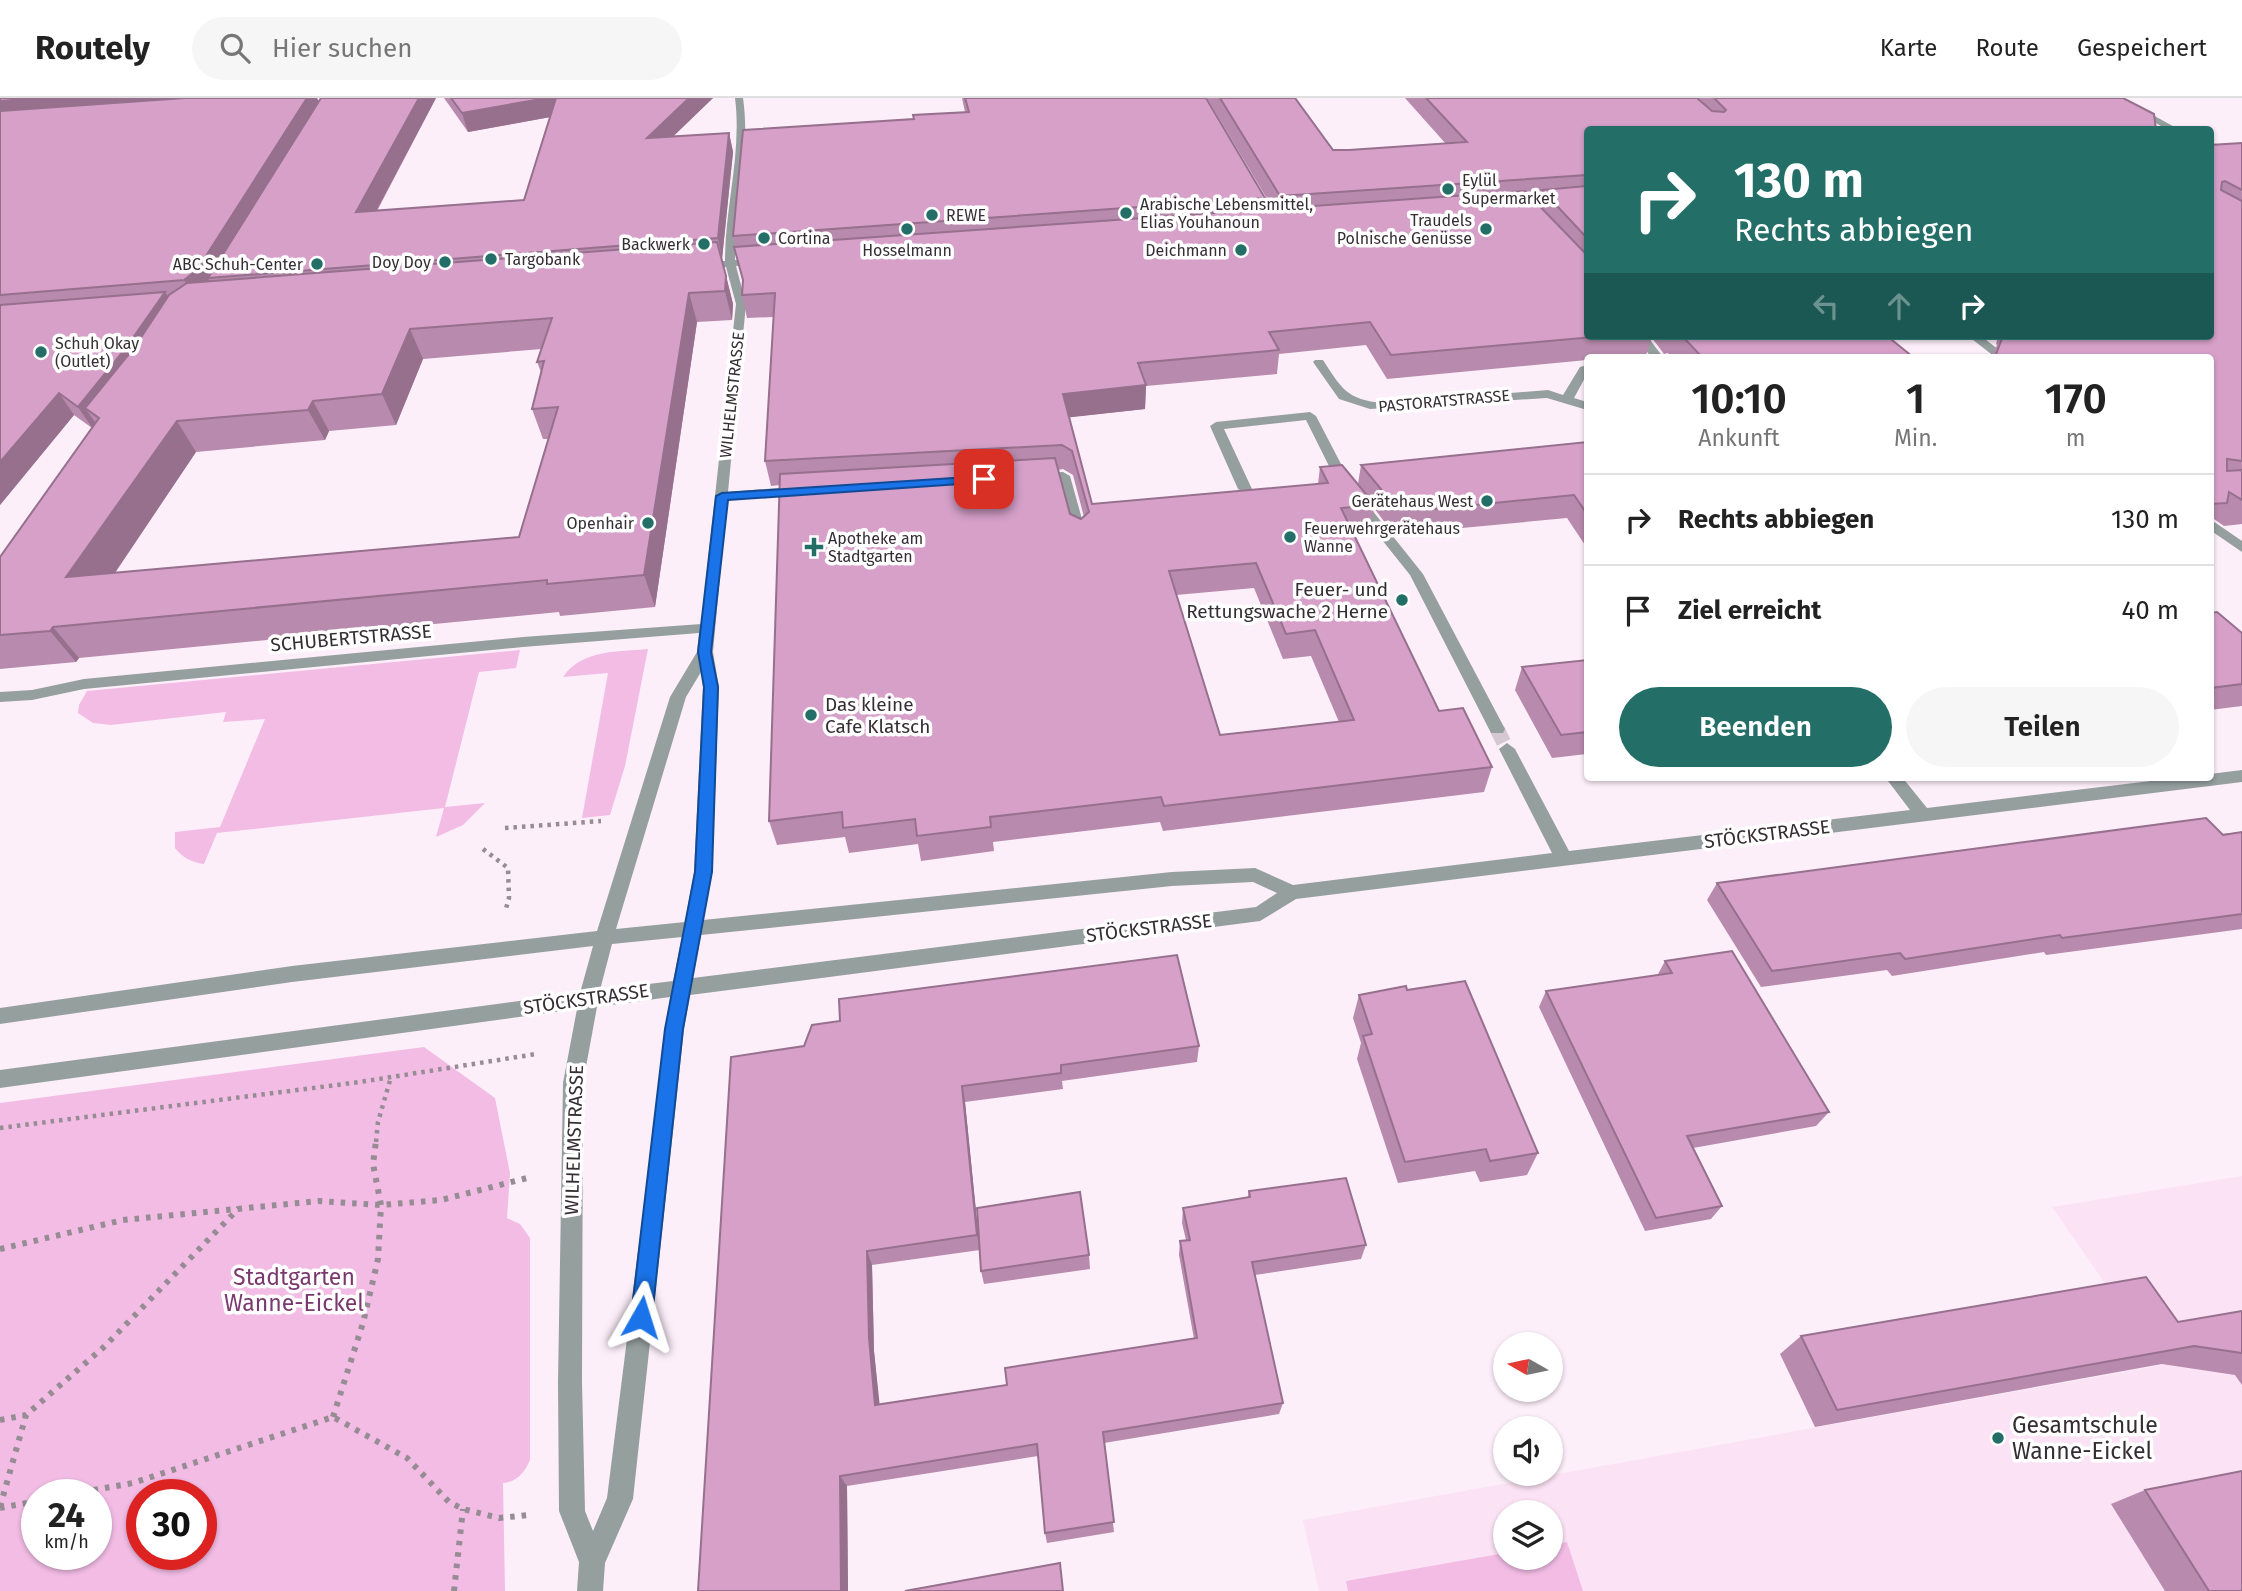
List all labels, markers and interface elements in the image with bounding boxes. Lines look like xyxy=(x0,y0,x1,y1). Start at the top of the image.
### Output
search box xyxy=(192,17,682,80)
text: Routely xyxy=(35,28,150,68)
icon: search xyxy=(216,29,254,67)
text: Hier suchen xyxy=(272,33,412,64)
text: Karte xyxy=(1880,34,1937,62)
text: Route xyxy=(1975,34,2039,62)
text: Gespeichert xyxy=(2077,34,2207,62)
text: 130 m xyxy=(1734,151,1864,210)
icon: right xyxy=(1619,154,1710,245)
place label: Eylül Supermarket xyxy=(1462,171,1556,208)
marker: Eylül Supermarket xyxy=(1440,181,1456,197)
place label: Arabische Lebensmittel, Elias Youhanoun xyxy=(1140,195,1313,232)
marker: Arabische Lebensmittel, Elias Youhanoun xyxy=(1118,205,1134,221)
place label: REWE xyxy=(946,206,986,225)
marker: REWE xyxy=(924,207,940,223)
place label: Traudels Polnische Genüsse xyxy=(1337,211,1472,248)
text: Rechts abbiegen xyxy=(1734,211,1974,249)
marker: Hosselmann xyxy=(899,221,915,237)
marker: Traudels Polnische Genüsse xyxy=(1478,221,1494,237)
place label: Cortina xyxy=(778,229,831,248)
marker: Cortina xyxy=(756,230,772,246)
place label: Backwerk xyxy=(621,235,691,254)
marker: Backwerk xyxy=(696,236,712,252)
place label: Hosselmann xyxy=(862,241,952,260)
place label: Deichmann xyxy=(1145,241,1227,260)
marker: Deichmann xyxy=(1233,242,1249,258)
place label: Targobank xyxy=(505,250,581,269)
marker: Targobank xyxy=(483,251,499,267)
place label: Doy Doy xyxy=(372,253,431,272)
marker: Doy Doy xyxy=(437,254,453,270)
place label: ABC Schuh-Center xyxy=(173,255,304,274)
marker: ABC Schuh-Center xyxy=(309,256,325,272)
icon: left xyxy=(1807,287,1845,325)
icon: ahead xyxy=(1880,287,1918,325)
icon: right xyxy=(1953,287,1991,325)
street label: WILHELMSTRASSE xyxy=(716,331,748,459)
place label: Schuh Okay (Outlet) xyxy=(55,334,139,371)
marker: Schuh Okay (Outlet) xyxy=(33,344,49,360)
text: 10:10 xyxy=(1691,374,1787,424)
text: 1 xyxy=(1906,374,1925,424)
text: 170 xyxy=(2044,374,2107,424)
street label: PASTORATSTRASSE xyxy=(1377,386,1511,416)
text: Ankunft xyxy=(1698,424,1780,452)
text: Min. xyxy=(1894,424,1937,452)
text: m xyxy=(2066,424,2085,452)
pin xyxy=(954,449,1014,509)
icon: arrive xyxy=(965,460,1003,498)
place label: Gerätehaus West xyxy=(1351,492,1473,511)
marker: Gerätehaus West xyxy=(1479,493,1495,509)
icon: right xyxy=(1619,501,1657,539)
text: Rechts abbiegen xyxy=(1678,504,1874,535)
text: 130 m xyxy=(2111,504,2179,535)
place label: Openhair xyxy=(567,514,635,533)
marker: Openhair xyxy=(640,515,656,531)
place label: Feuerwehrgerätehaus Wanne xyxy=(1304,519,1460,556)
place label: Apotheke am Stadtgarten xyxy=(828,529,923,566)
marker: Feuerwehrgerätehaus Wanne xyxy=(1282,529,1298,545)
marker: Apotheke am Stadtgarten xyxy=(806,539,822,555)
place label: Feuer- und Rettungswache 2 Herne xyxy=(1186,578,1388,623)
marker: Feuer- und Rettungswache 2 Herne xyxy=(1394,592,1410,608)
icon: arrive xyxy=(1619,592,1657,630)
text: Ziel erreicht xyxy=(1678,595,1821,626)
text: 40 m xyxy=(2121,595,2179,626)
street label: SCHUBERTSTRASSE xyxy=(270,620,432,656)
button: Beenden xyxy=(1619,687,1892,767)
button: Teilen xyxy=(1906,687,2179,767)
place label: Das kleine Cafe Klatsch xyxy=(825,693,930,738)
marker: Das kleine Cafe Klatsch xyxy=(803,707,819,723)
street label: STÖCKSTRASSE xyxy=(1703,815,1831,853)
street label: STÖCKSTRASSE xyxy=(1085,909,1213,947)
street label: STÖCKSTRASSE xyxy=(522,979,650,1019)
street label: WILHELMSTRASSE xyxy=(560,1064,588,1216)
park label: Stadtgarten Wanne-Eickel xyxy=(224,1263,364,1317)
position arrow xyxy=(604,1280,678,1354)
north arrow xyxy=(1493,1332,1563,1402)
map controls xyxy=(1493,1332,1563,1570)
place label: Gesamtschule Wanne-Eickel xyxy=(2012,1411,2158,1465)
button: sound xyxy=(1493,1416,1563,1486)
marker: Gesamtschule Wanne-Eickel xyxy=(1990,1430,2006,1446)
speed limit sign: 30 xyxy=(126,1479,217,1570)
text: 24 xyxy=(48,1494,85,1536)
button: layers xyxy=(1493,1500,1563,1570)
text: km/h xyxy=(44,1531,89,1553)

